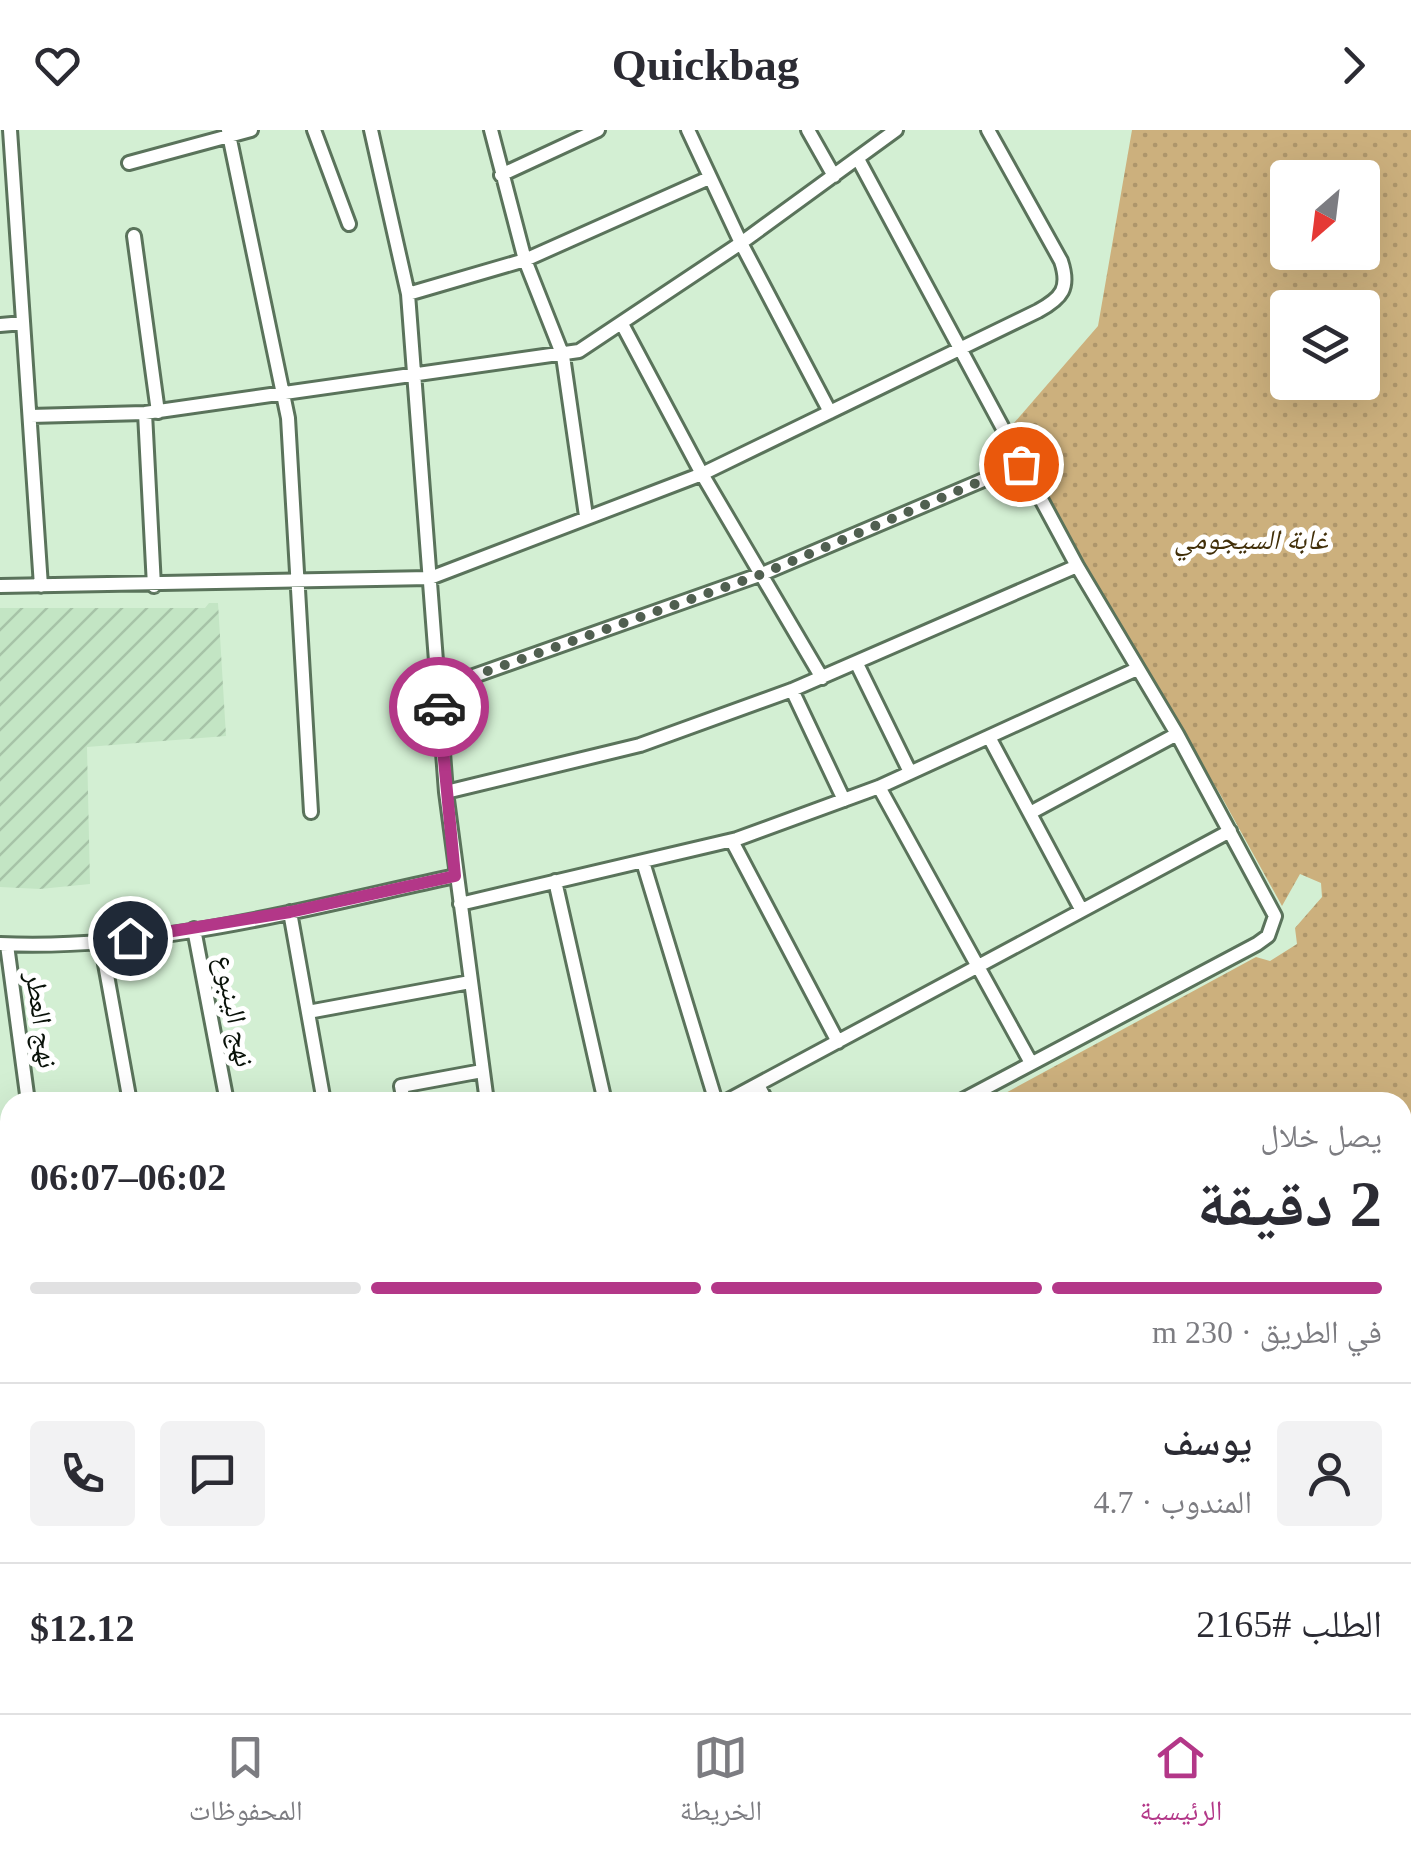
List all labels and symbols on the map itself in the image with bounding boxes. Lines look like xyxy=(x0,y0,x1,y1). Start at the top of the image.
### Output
north arrow xyxy=(1270,160,1380,270)
pin xyxy=(979,422,1064,507)
park label: غابة السيجومي xyxy=(1174,524,1329,562)
courier xyxy=(389,657,489,757)
pin xyxy=(88,896,173,981)
street label: نهج الينبوع xyxy=(207,953,261,1070)
street label: نهج العطر xyxy=(18,969,64,1071)

